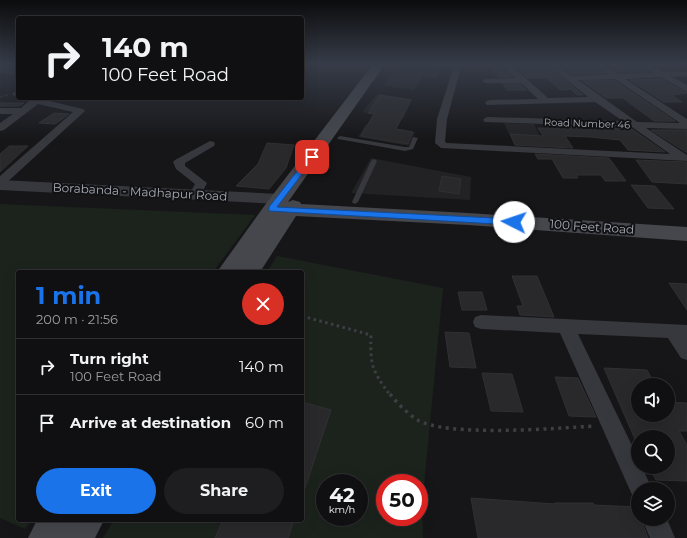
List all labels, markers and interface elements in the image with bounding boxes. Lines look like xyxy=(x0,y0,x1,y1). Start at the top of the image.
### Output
text: 140 m xyxy=(102,30,189,64)
icon: right xyxy=(36,32,88,84)
text: 100 Feet Road xyxy=(102,64,229,86)
street label: Road Number 46 xyxy=(544,115,630,132)
pin xyxy=(295,140,329,174)
icon: arrive xyxy=(301,146,323,168)
street label: Borabanda - Madhapur Road xyxy=(52,179,228,204)
position arrow xyxy=(493,201,535,243)
street label: 100 Feet Road xyxy=(549,216,635,237)
text: 1 min xyxy=(36,281,101,310)
button: close xyxy=(242,283,284,325)
text: 200 m · 21:56 xyxy=(36,311,118,327)
text: Turn right xyxy=(70,349,149,368)
icon: right xyxy=(36,356,58,378)
text: 140 m xyxy=(239,357,284,376)
text: 100 Feet Road xyxy=(70,368,162,384)
map controls xyxy=(631,378,675,526)
button: sound xyxy=(631,378,675,422)
icon: arrive xyxy=(36,412,58,434)
text: Arrive at destination xyxy=(70,413,231,432)
text: 60 m xyxy=(245,413,284,432)
button: search xyxy=(631,430,675,474)
button: Exit xyxy=(36,468,156,514)
button: Share xyxy=(164,468,284,514)
speed limit sign: 50 xyxy=(376,474,428,526)
button: layers xyxy=(631,482,675,526)
text: 42 xyxy=(329,483,355,507)
text: km/h xyxy=(329,503,355,516)

